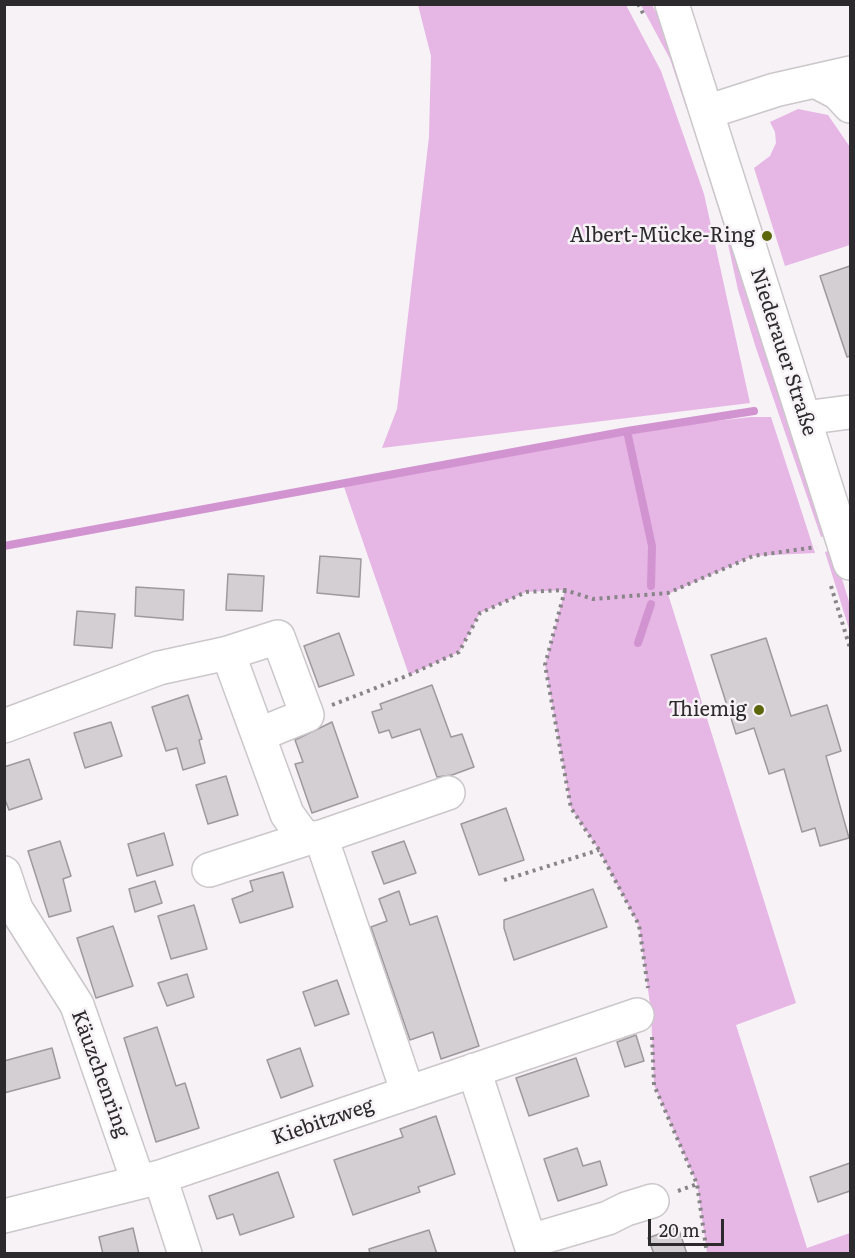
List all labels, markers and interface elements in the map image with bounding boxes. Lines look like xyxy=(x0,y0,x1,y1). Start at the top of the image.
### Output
place label: Albert-Mücke-Ring xyxy=(570,224,755,248)
marker: Albert-Mücke-Ring xyxy=(760,229,774,243)
street label: Niederauer Straße xyxy=(745,265,821,439)
place label: Thiemig xyxy=(668,698,747,722)
marker: Thiemig xyxy=(752,703,766,717)
street label: Käuzchenring xyxy=(66,1007,134,1141)
street label: Kiebitzweg xyxy=(269,1093,377,1151)
scale bar xyxy=(651,1207,728,1245)
text: 20 m xyxy=(659,1216,700,1243)

